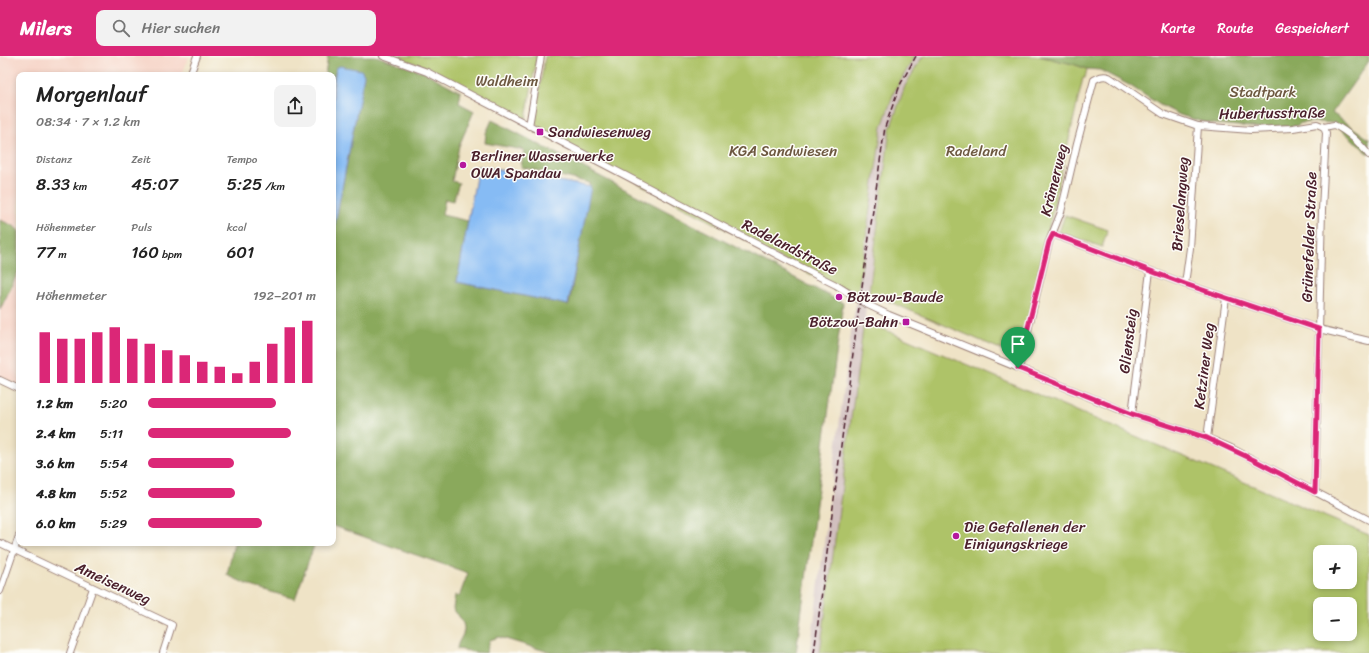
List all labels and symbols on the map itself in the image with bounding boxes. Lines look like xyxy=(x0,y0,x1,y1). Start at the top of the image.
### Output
park label: Waldheim xyxy=(476,68,539,94)
park label: Stadtpark xyxy=(1229,79,1297,105)
street label: Hubertusstraße xyxy=(1219,99,1326,127)
place label: Sandwiesenweg xyxy=(548,119,651,145)
marker: Sandwiesenweg xyxy=(535,127,545,137)
park label: KGA Sandwiesen xyxy=(729,138,837,164)
park label: Radeland xyxy=(946,138,1007,164)
street label: Krämerweg xyxy=(1032,141,1076,219)
place label: Berliner Wasserwerke OWA Spandau xyxy=(471,143,614,186)
street label: Brieselangweg xyxy=(1164,155,1196,252)
marker: Berliner Wasserwerke OWA Spandau xyxy=(458,160,468,170)
street label: Grünefelder Straße xyxy=(1294,171,1324,303)
street label: Radelandstraße xyxy=(737,212,843,283)
place label: Bötzow-Baude xyxy=(847,284,944,310)
marker: Bötzow-Baude xyxy=(834,292,844,302)
street label: Gliensteig xyxy=(1111,307,1145,375)
place label: Bötzow-Bahn xyxy=(809,309,898,335)
marker: Bötzow-Bahn xyxy=(901,317,911,327)
street label: Ketziner Weg xyxy=(1186,321,1222,411)
pin xyxy=(1001,327,1035,368)
place label: Die Gefallenen der Einigungskriege xyxy=(964,514,1086,557)
marker: Die Gefallenen der Einigungskriege xyxy=(951,531,961,541)
street label: Ameisenweg xyxy=(70,554,156,612)

